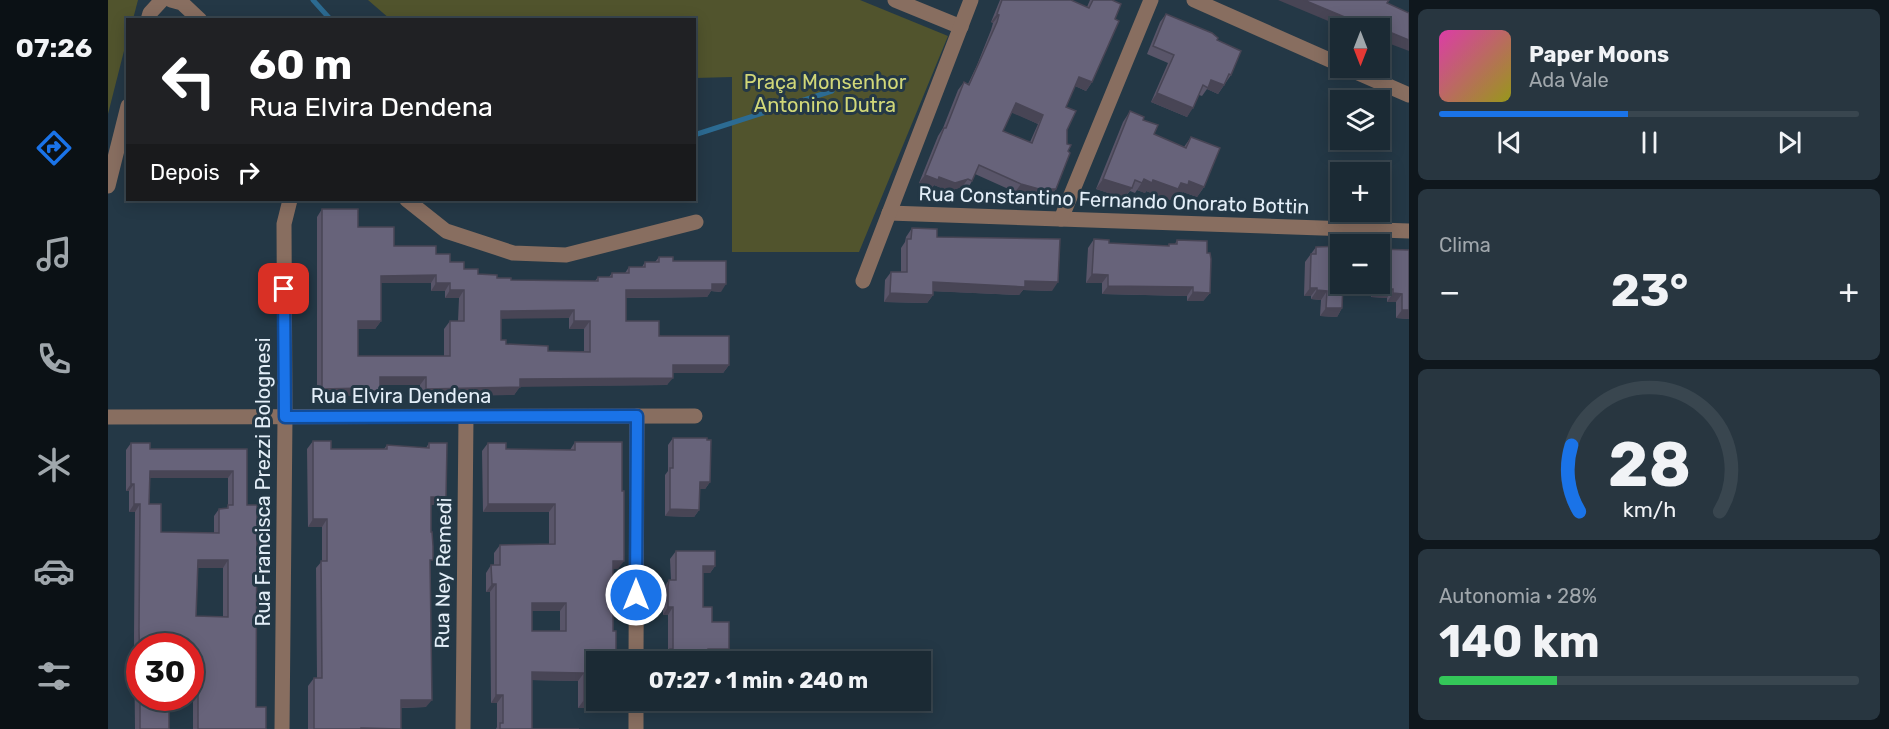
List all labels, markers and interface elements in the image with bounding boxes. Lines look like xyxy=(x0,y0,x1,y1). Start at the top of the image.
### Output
north arrow xyxy=(1330,18,1390,78)
map controls xyxy=(1330,18,1390,294)
text: 07:26 xyxy=(16,32,92,64)
text: 60 m xyxy=(249,40,352,90)
text: Paper Moons xyxy=(1529,41,1669,68)
icon: left xyxy=(150,42,228,120)
text: Ada Vale xyxy=(1529,68,1609,92)
park label: Praça Monsenhor Antonino Dutra xyxy=(744,70,907,117)
button: layers xyxy=(1330,90,1390,150)
text: Rua Elvira Dendena xyxy=(249,91,493,123)
icon: previous xyxy=(1493,126,1526,159)
icon: pause xyxy=(1633,126,1666,159)
icon: next xyxy=(1773,126,1806,159)
icon: directions xyxy=(33,127,75,169)
icon: right xyxy=(232,156,265,189)
text: Depois xyxy=(150,159,220,186)
button: + xyxy=(1330,162,1390,222)
street label: Rua Constantino Fernando Onorato Bottin xyxy=(918,181,1310,219)
icon: music xyxy=(33,233,75,275)
text: Clima xyxy=(1439,233,1491,257)
button: − xyxy=(1330,234,1390,294)
pin xyxy=(258,263,309,314)
text: 23° xyxy=(1611,264,1688,317)
icon: arrive xyxy=(267,272,300,305)
text: − xyxy=(1439,272,1460,311)
text: + xyxy=(1838,272,1859,311)
street label: Rua Francisca Prezzi Bolognesi xyxy=(251,337,275,627)
icon: phone xyxy=(33,338,75,380)
street label: Rua Elvira Dendena xyxy=(311,384,491,408)
text: 28 xyxy=(1608,428,1690,502)
icon: climate xyxy=(33,444,75,486)
street label: Rua Ney Remedi xyxy=(430,497,456,649)
text: km/h xyxy=(1622,497,1676,522)
icon: car xyxy=(33,550,75,592)
position arrow xyxy=(604,563,668,627)
text: Autonomia · 28% xyxy=(1439,584,1597,608)
text: 140 km xyxy=(1439,615,1600,668)
speed limit sign: 30 xyxy=(126,633,204,711)
icon: filters xyxy=(33,655,75,697)
text: 07:27 · 1 min · 240 m xyxy=(649,667,868,694)

